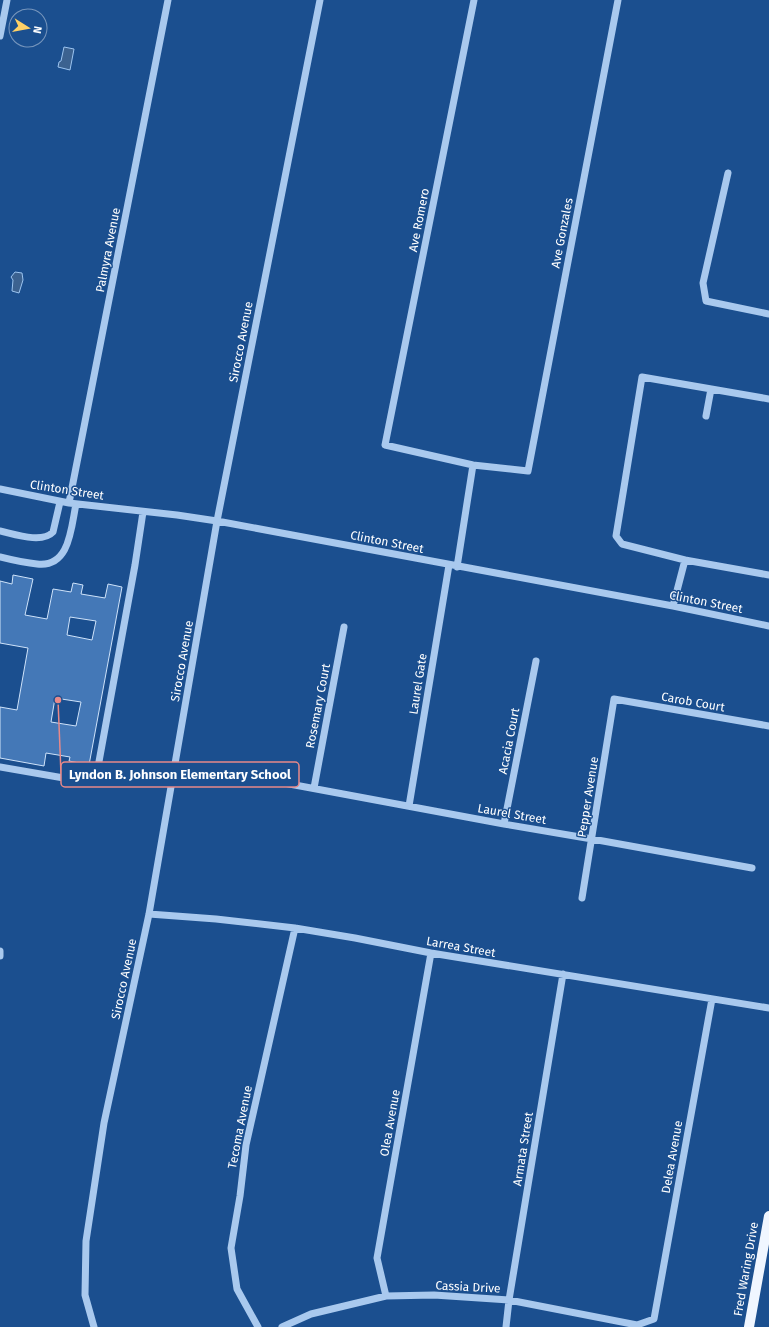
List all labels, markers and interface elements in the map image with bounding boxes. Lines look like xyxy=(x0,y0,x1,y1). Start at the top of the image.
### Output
north arrow xyxy=(8,8,48,48)
text: N xyxy=(30,25,44,35)
street label: Ave Romero xyxy=(406,187,432,253)
street label: Ave Gonzales xyxy=(548,196,576,269)
street label: Palmyra Avenue xyxy=(93,206,123,294)
street label: Sirocco Avenue xyxy=(226,300,256,384)
street label: Clinton Street xyxy=(29,477,106,503)
street label: Clinton Street xyxy=(349,528,426,556)
street label: Clinton Street xyxy=(668,588,745,616)
street label: Sirocco Avenue xyxy=(168,619,196,703)
street label: Laurel Gate xyxy=(406,652,430,716)
street label: Rosemary Court xyxy=(303,662,333,750)
street label: Carob Court xyxy=(660,690,726,715)
street label: Acacia Court xyxy=(496,706,522,775)
street label: Pepper Avenue xyxy=(575,756,601,838)
callout: Lyndon B. Johnson Elementary School xyxy=(61,762,299,787)
text: Lyndon B. Johnson Elementary School xyxy=(69,767,291,782)
street label: Laurel Street xyxy=(477,801,548,827)
street label: Larrea Street xyxy=(425,934,497,960)
street label: Sirocco Avenue xyxy=(109,937,139,1021)
street label: Tecoma Avenue xyxy=(225,1084,255,1170)
street label: Olea Avenue xyxy=(377,1088,403,1158)
street label: Armata Street xyxy=(510,1110,536,1187)
street label: Delea Avenue xyxy=(659,1120,685,1194)
street label: Fred Waring Drive xyxy=(731,1221,761,1317)
street label: Cassia Drive xyxy=(435,1278,501,1296)

